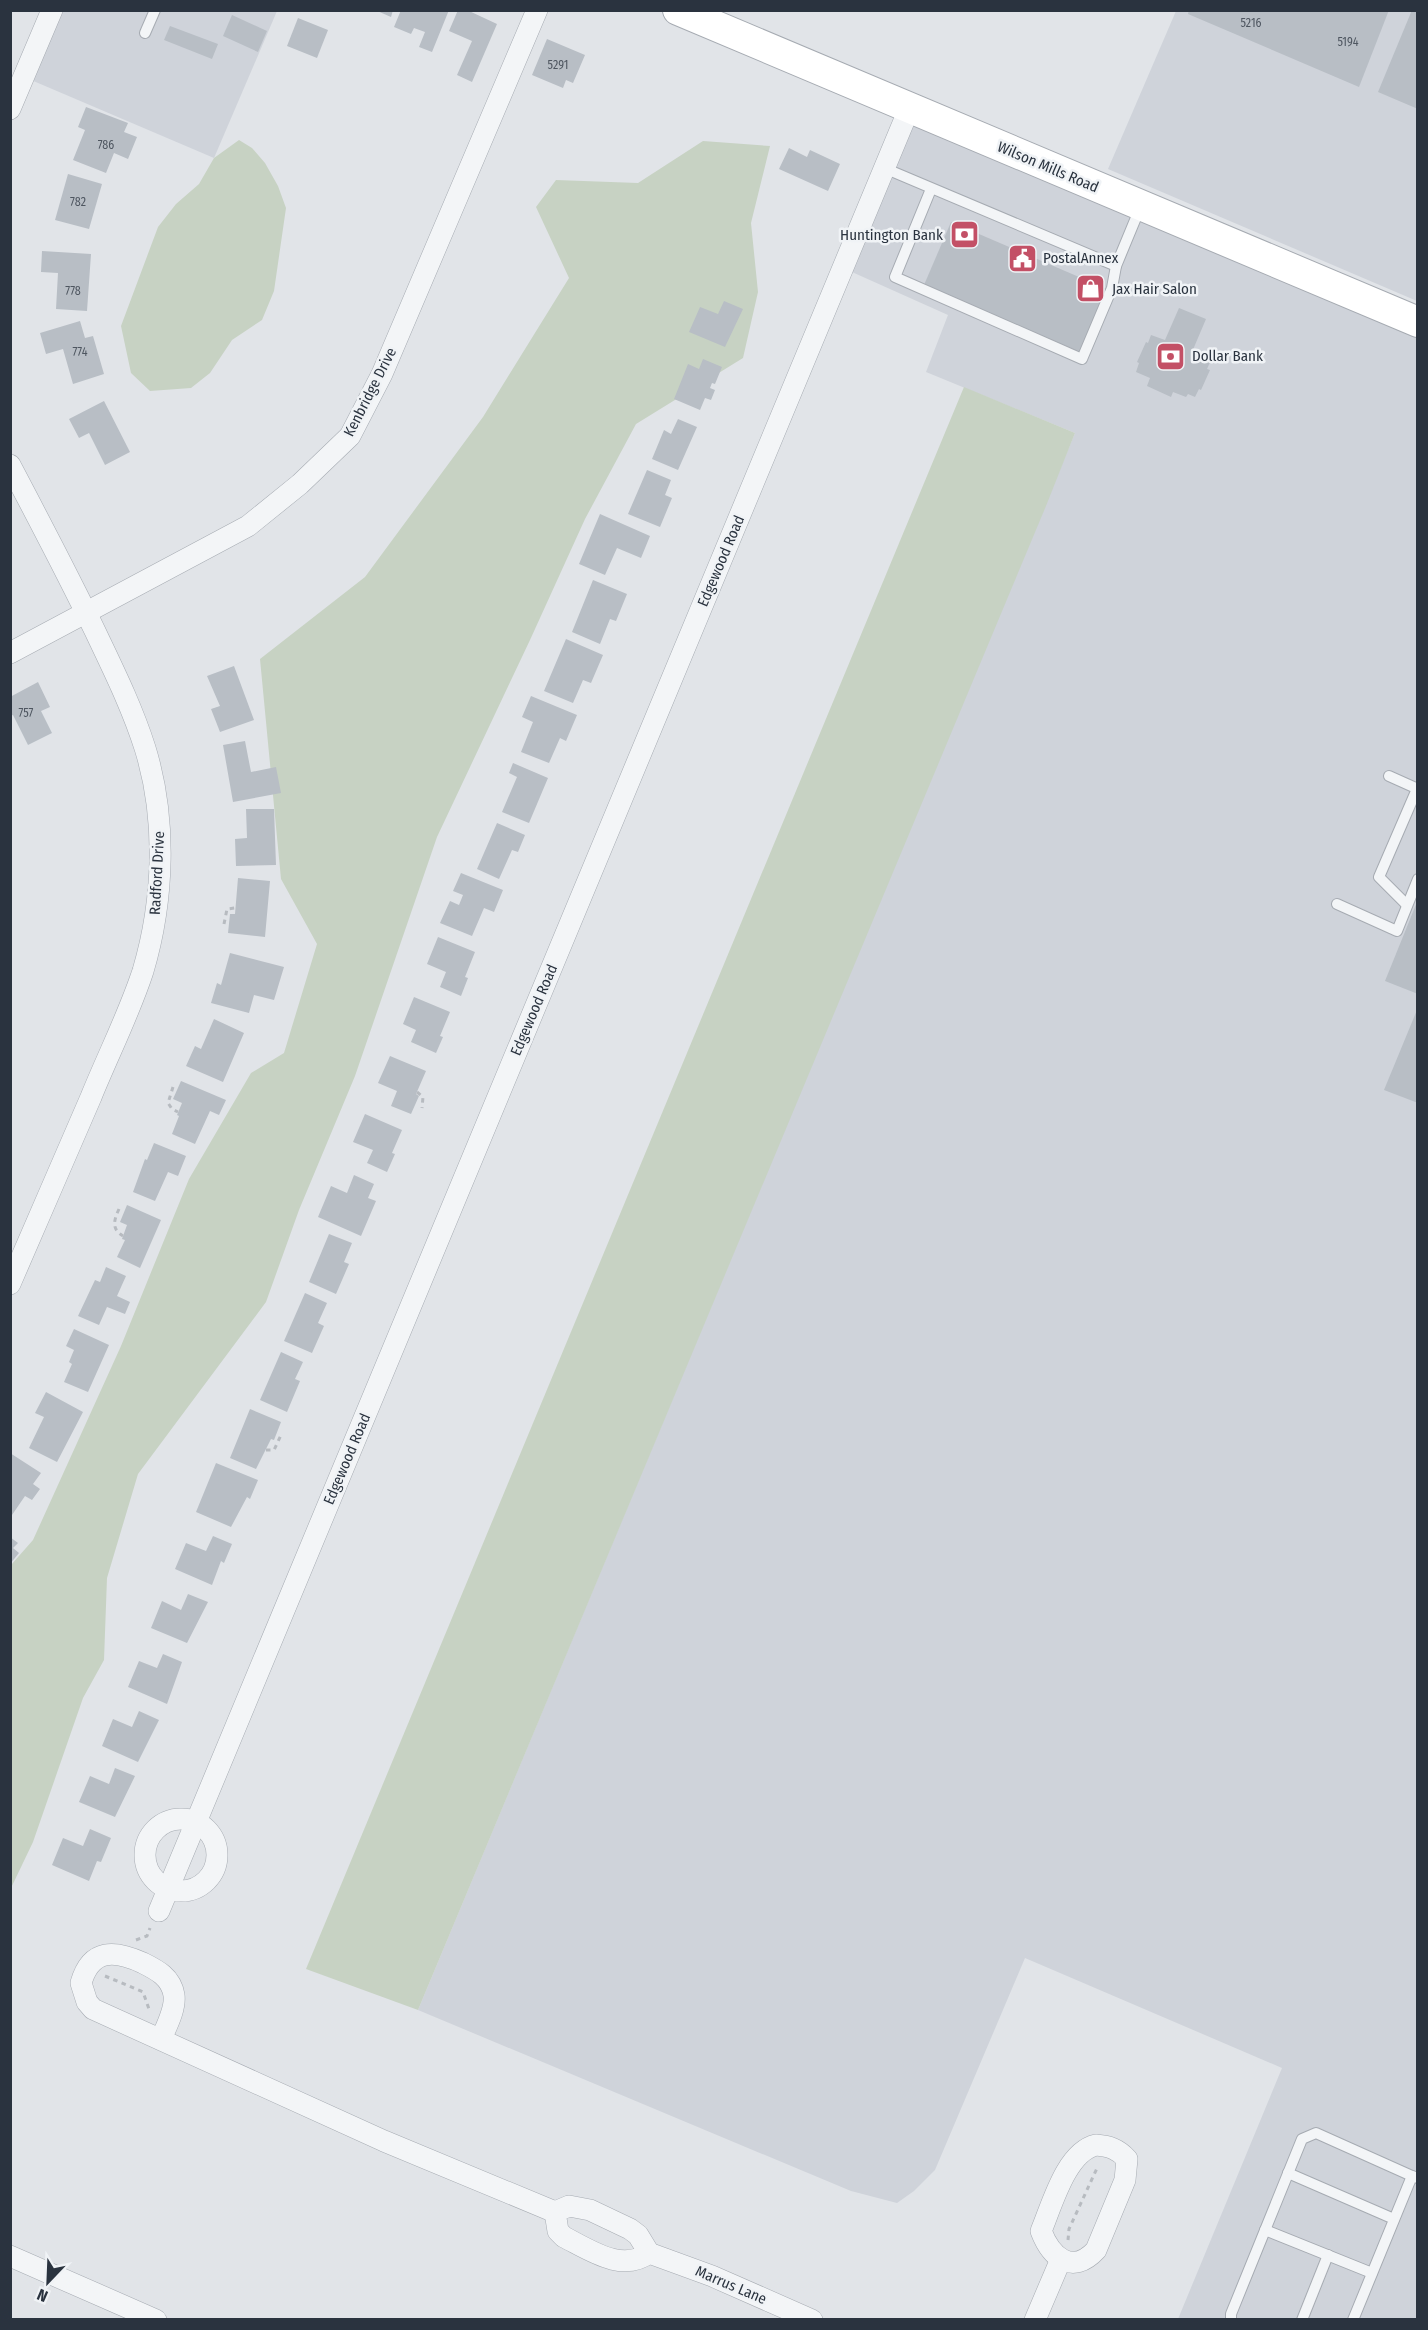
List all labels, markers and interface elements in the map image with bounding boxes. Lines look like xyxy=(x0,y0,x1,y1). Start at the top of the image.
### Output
house number: 5216 xyxy=(1240,16,1262,30)
house number: 5194 xyxy=(1337,35,1359,49)
house number: 5291 xyxy=(548,58,568,72)
house number: 786 xyxy=(98,138,114,152)
street label: Wilson Mills Road xyxy=(995,138,1101,196)
house number: 782 xyxy=(70,195,86,209)
bank icon: Huntington Bank xyxy=(948,219,980,251)
place label: Huntington Bank xyxy=(840,226,943,244)
public building icon: PostalAnnex xyxy=(1006,242,1038,274)
place label: PostalAnnex xyxy=(1043,249,1119,267)
shop icon: Jax Hair Salon xyxy=(1075,273,1107,305)
place label: Jax Hair Salon xyxy=(1112,280,1197,298)
house number: 778 xyxy=(65,284,81,298)
bank icon: Dollar Bank xyxy=(1155,340,1187,372)
street label: Kenbridge Drive xyxy=(340,344,400,440)
house number: 774 xyxy=(72,345,88,359)
place label: Dollar Bank xyxy=(1192,347,1263,365)
street label: Edgewood Road xyxy=(694,513,748,609)
house number: 757 xyxy=(19,706,34,720)
street label: Radford Drive xyxy=(146,831,168,915)
street label: Edgewood Road xyxy=(507,962,561,1058)
street label: Edgewood Road xyxy=(320,1411,374,1507)
north arrow xyxy=(18,2252,78,2312)
street label: Marrus Lane xyxy=(693,2262,769,2308)
text: N xyxy=(34,2285,50,2306)

